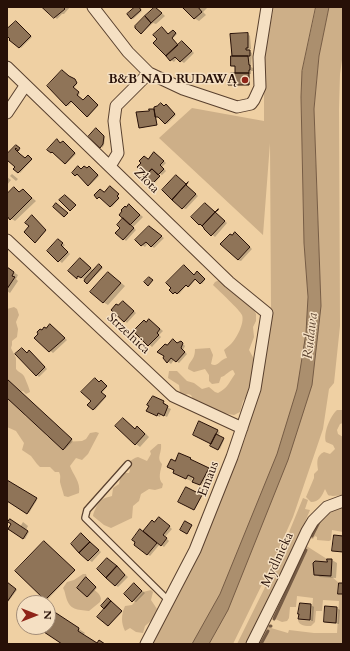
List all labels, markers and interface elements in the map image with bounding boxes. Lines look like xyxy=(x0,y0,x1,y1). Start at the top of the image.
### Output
place label: B&B NAD RUDAWĄ xyxy=(108,72,237,88)
marker: B&B NAD RUDAWĄ xyxy=(240,75,250,85)
street label: Złota xyxy=(130,165,162,197)
street label: Strzelnica xyxy=(103,310,153,358)
water label: Rudawa xyxy=(300,312,322,360)
street label: Emaus xyxy=(195,459,223,499)
street label: Mydlnicka xyxy=(258,530,298,590)
north arrow xyxy=(16,595,56,635)
text: N xyxy=(40,610,55,620)

